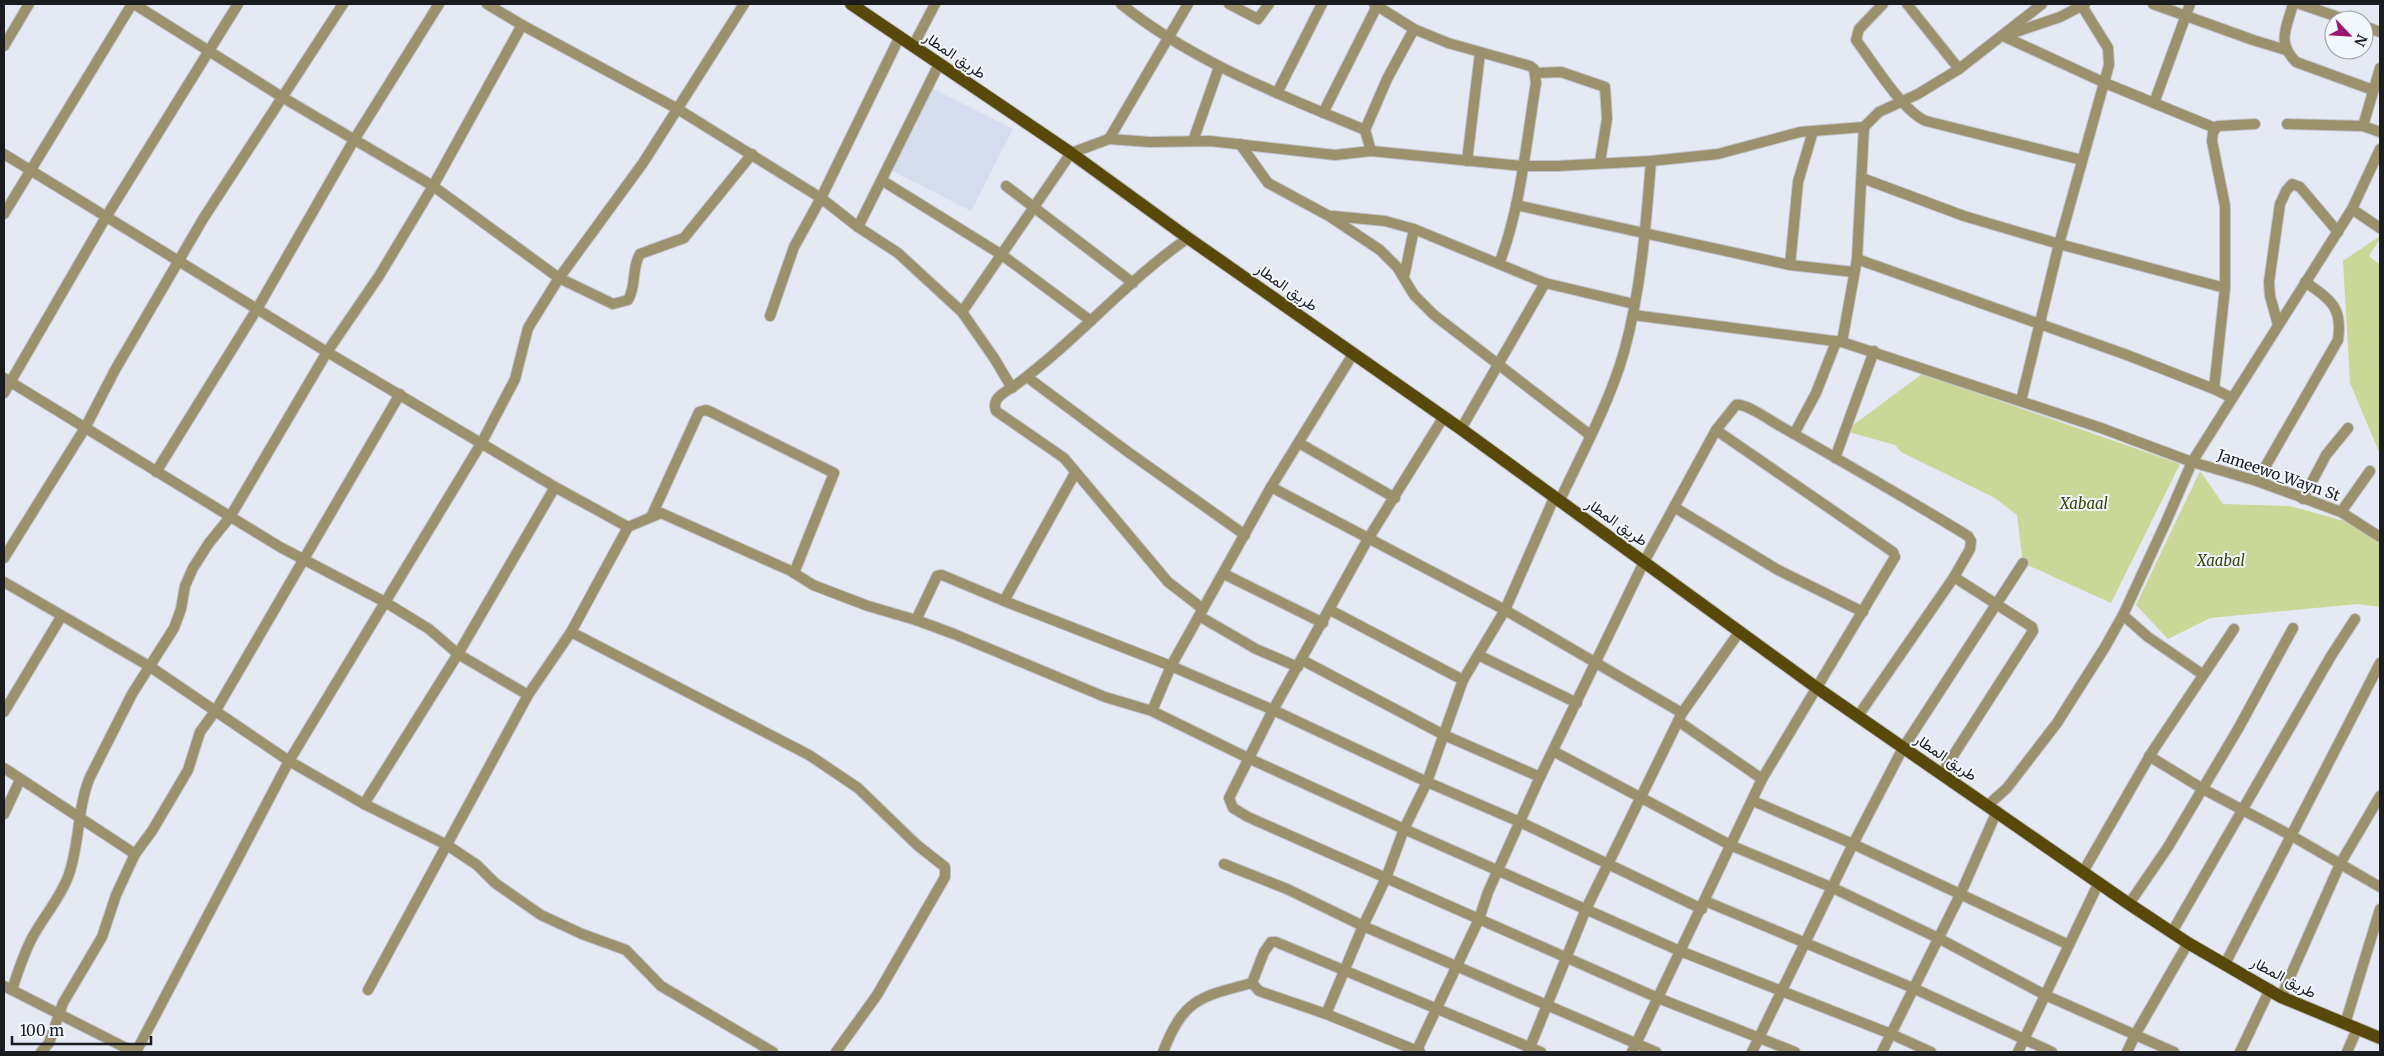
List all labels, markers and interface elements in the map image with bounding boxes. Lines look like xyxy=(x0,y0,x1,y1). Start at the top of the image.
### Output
north arrow xyxy=(2324,10,2374,60)
street label: طريق المطار xyxy=(919,27,990,84)
text: N xyxy=(2350,32,2371,49)
street label: طريق المطار xyxy=(1251,258,1322,316)
street label: Jameewo_Wayn St xyxy=(2214,445,2343,505)
street label: طريق المطار xyxy=(1581,493,1652,551)
park label: Xabaal xyxy=(2059,494,2108,513)
park label: Xaabal xyxy=(2196,551,2245,570)
street label: طريق المطار xyxy=(1910,729,1981,786)
street label: طريق المطار xyxy=(2247,951,2320,1003)
scale bar xyxy=(12,1014,151,1046)
text: 100 m xyxy=(20,1021,64,1040)

